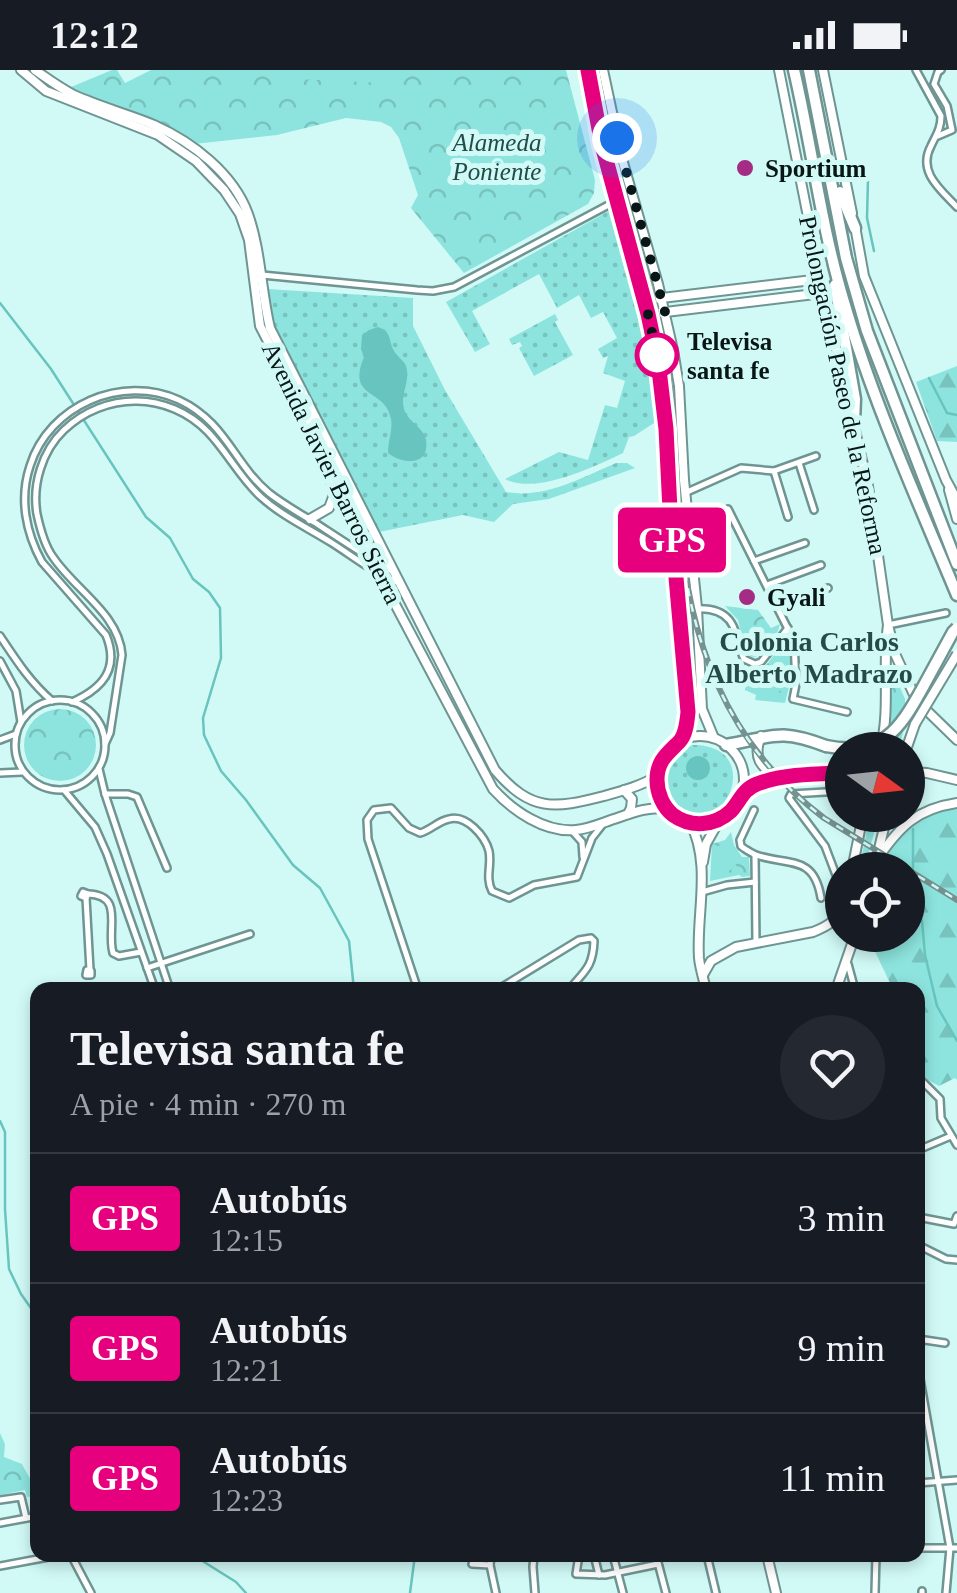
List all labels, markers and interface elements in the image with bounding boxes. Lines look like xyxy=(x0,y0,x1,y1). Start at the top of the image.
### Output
text: 12:12 xyxy=(50,14,139,56)
your location xyxy=(592,113,642,163)
park label: Alameda Poniente xyxy=(451,129,541,185)
place label: Sportium xyxy=(765,155,867,182)
marker: Sportium xyxy=(734,157,756,179)
street label: Prolongación Paseo de la Reforma xyxy=(794,213,892,557)
place label: Televisa santa fe xyxy=(687,328,773,384)
marker: Televisa santa fe xyxy=(636,334,678,376)
street label: Avenida Javier Barros Sierra xyxy=(257,338,407,608)
line badge: GPS xyxy=(614,508,730,572)
text: GPS xyxy=(638,521,706,560)
place label: Gyali xyxy=(767,584,825,611)
marker: Gyali xyxy=(736,586,758,608)
district label: Colonia Carlos Alberto Madrazo xyxy=(705,626,913,689)
north arrow xyxy=(825,732,925,832)
map controls xyxy=(825,732,925,952)
button: locate xyxy=(825,852,925,952)
button: heart xyxy=(780,1015,885,1120)
text: Televisa santa fe xyxy=(70,1022,404,1075)
text: A pie · 4 min · 270 m xyxy=(70,1086,346,1122)
text: Autobús xyxy=(210,1179,347,1221)
text: 3 min xyxy=(797,1197,885,1239)
text: GPS xyxy=(91,1199,159,1238)
text: 12:15 xyxy=(210,1222,283,1258)
text: Autobús xyxy=(210,1309,347,1351)
text: 9 min xyxy=(797,1327,885,1369)
text: GPS xyxy=(91,1329,159,1368)
text: 12:21 xyxy=(210,1352,283,1388)
text: Autobús xyxy=(210,1439,347,1481)
text: 11 min xyxy=(780,1457,885,1499)
text: GPS xyxy=(91,1459,159,1498)
text: 12:23 xyxy=(210,1482,283,1518)

